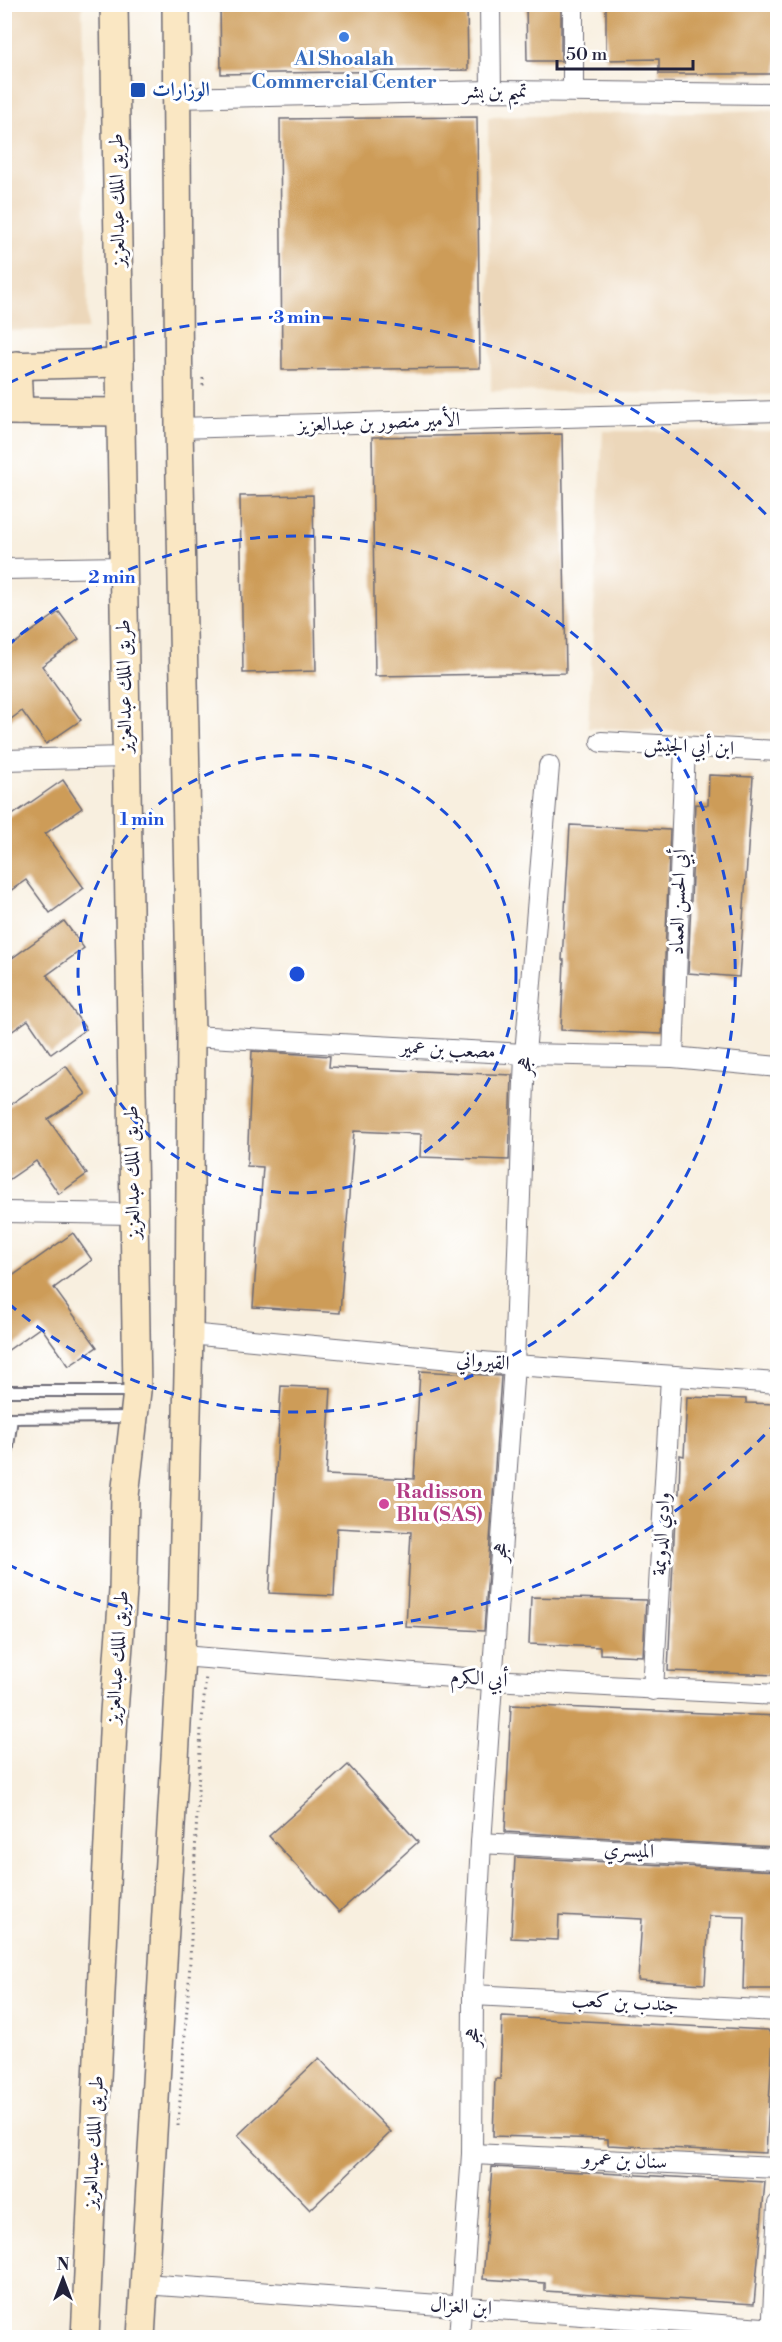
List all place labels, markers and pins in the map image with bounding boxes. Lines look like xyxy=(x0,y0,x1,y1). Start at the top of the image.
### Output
marker: Al Shoalah Commercial Center xyxy=(337,30,351,44)
place label: Al Shoalah Commercial Center xyxy=(251,47,437,95)
place label: الوزارات xyxy=(152,78,210,103)
marker: الوزارات xyxy=(129,81,147,99)
centre of rings xyxy=(287,964,307,984)
place label: Radisson Blu (SAS) xyxy=(396,1480,483,1528)
marker: Radisson Blu (SAS) xyxy=(377,1497,391,1511)

